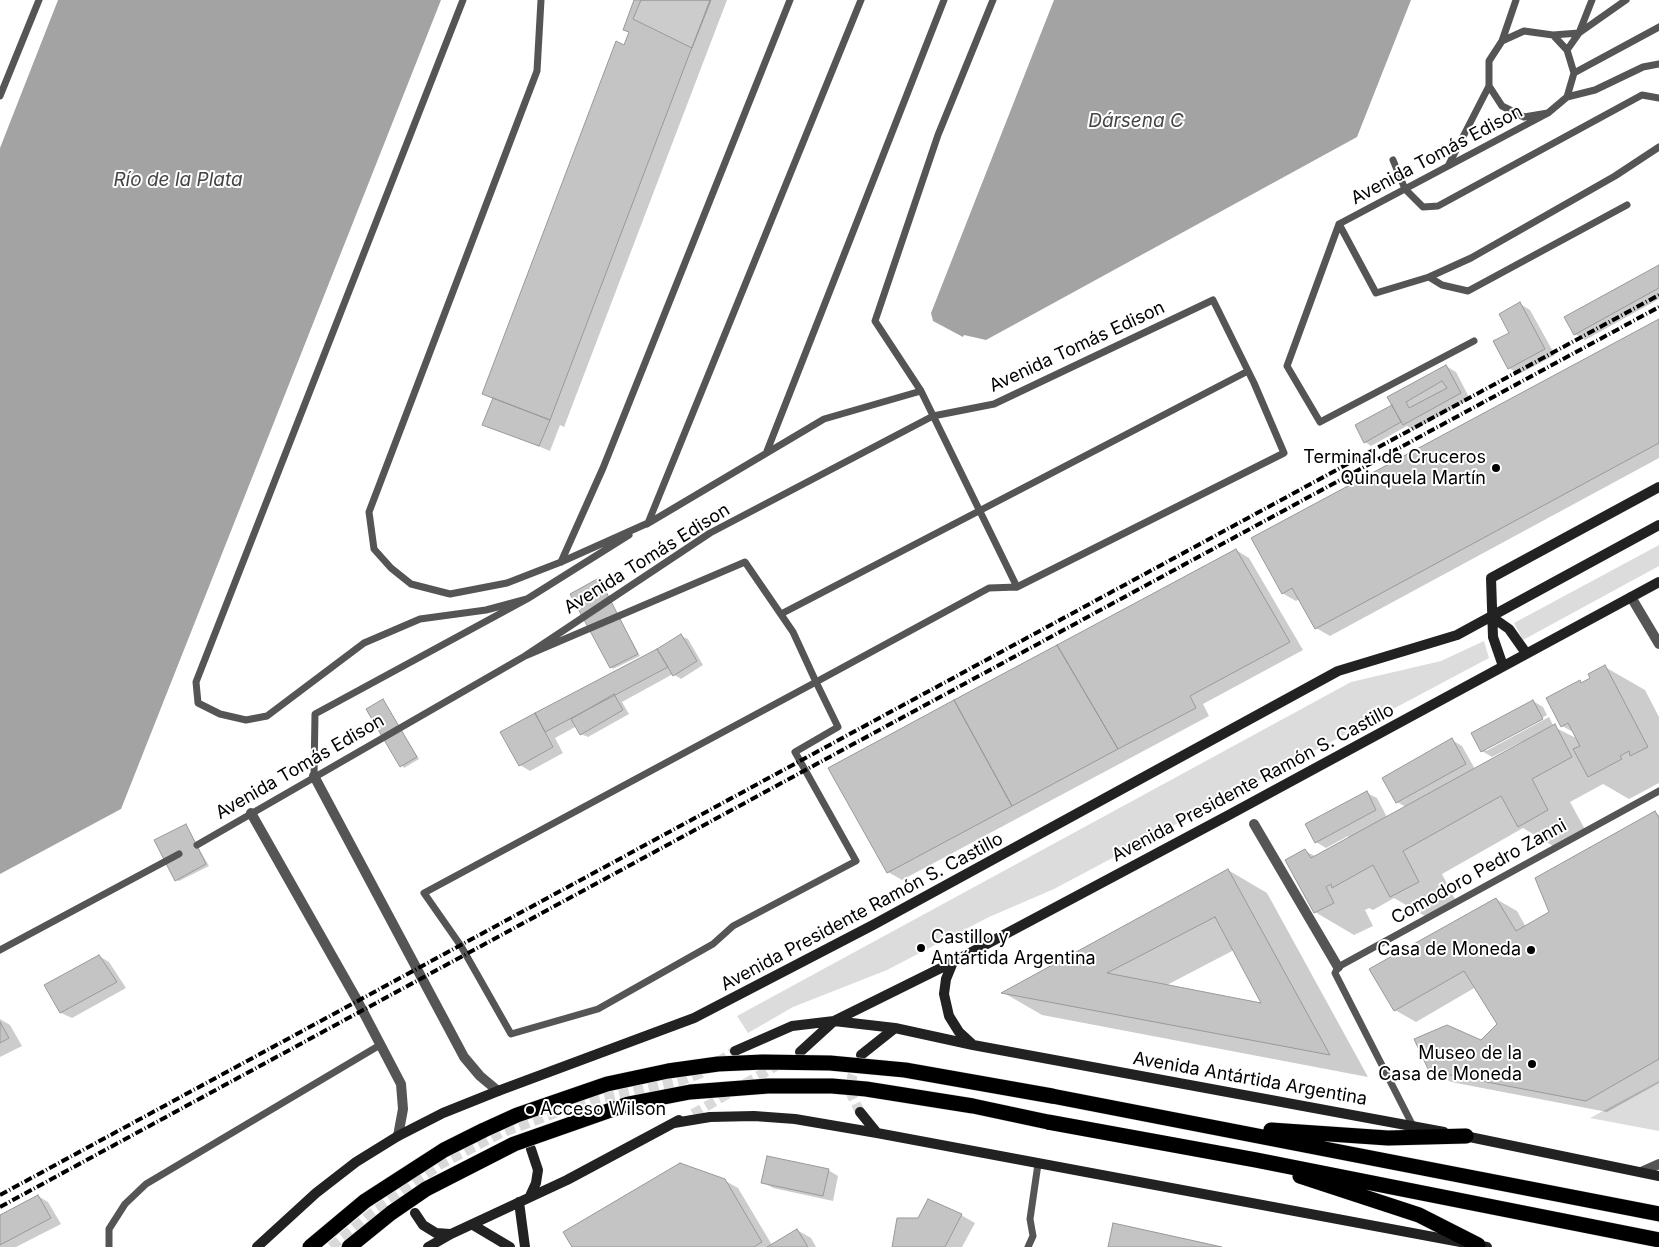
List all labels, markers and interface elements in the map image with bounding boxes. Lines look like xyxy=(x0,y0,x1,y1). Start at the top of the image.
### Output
street label: Avenida Tomás Edison xyxy=(1348,101,1526,209)
water label: Dársena C xyxy=(1088,110,1184,132)
water label: Río de la Plata xyxy=(113,169,243,191)
street label: Avenida Tomás Edison xyxy=(986,297,1168,397)
place label: Terminal de Cruceros Quinquela Martín xyxy=(1303,447,1486,489)
marker: Terminal de Cruceros Quinquela Martín xyxy=(1490,462,1502,474)
street label: Avenida Tomás Edison xyxy=(560,499,734,619)
street label: Avenida Presidente Ramón S. Castillo xyxy=(1108,699,1398,867)
street label: Avenida Tomás Edison xyxy=(212,710,388,824)
street label: Comodoro Pedro Zanni xyxy=(1388,815,1570,929)
street label: Avenida Presidente Ramón S. Castillo xyxy=(717,828,1007,996)
place label: Castillo y Antártida Argentina xyxy=(931,927,1096,970)
place label: Casa de Moneda xyxy=(1377,939,1521,961)
marker: Castillo y Antártida Argentina xyxy=(915,942,927,954)
marker: Casa de Moneda xyxy=(1525,944,1537,956)
place label: Museo de la Casa de Moneda xyxy=(1378,1043,1522,1086)
street label: Avenida Antártida Argentina xyxy=(1131,1048,1369,1110)
marker: Museo de la Casa de Moneda xyxy=(1526,1058,1538,1070)
place label: Acceso Wilson xyxy=(540,1099,666,1121)
marker: Acceso Wilson xyxy=(524,1104,536,1116)

